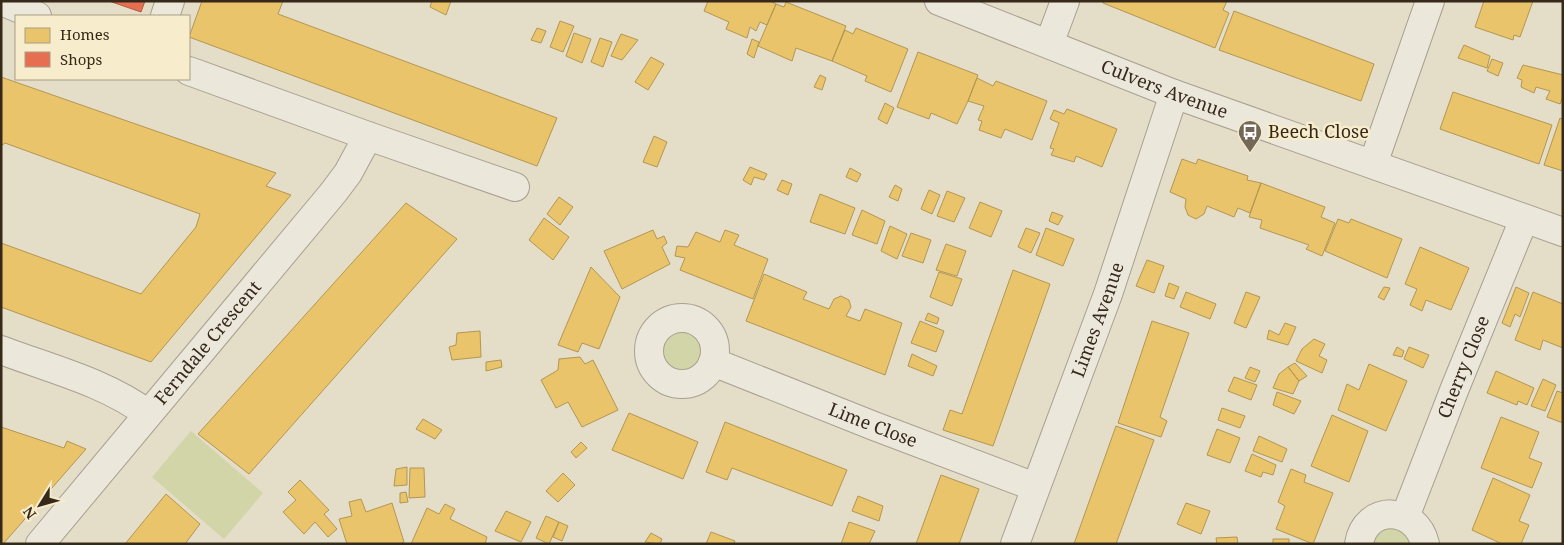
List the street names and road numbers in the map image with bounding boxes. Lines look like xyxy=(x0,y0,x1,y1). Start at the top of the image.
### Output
street label: Culvers Avenue xyxy=(1098,53,1231,123)
street label: Limes Avenue xyxy=(1065,259,1129,380)
street label: Ferndale Crescent xyxy=(148,275,266,409)
street label: Cherry Close xyxy=(1431,312,1494,422)
street label: Lime Close xyxy=(825,396,921,452)

